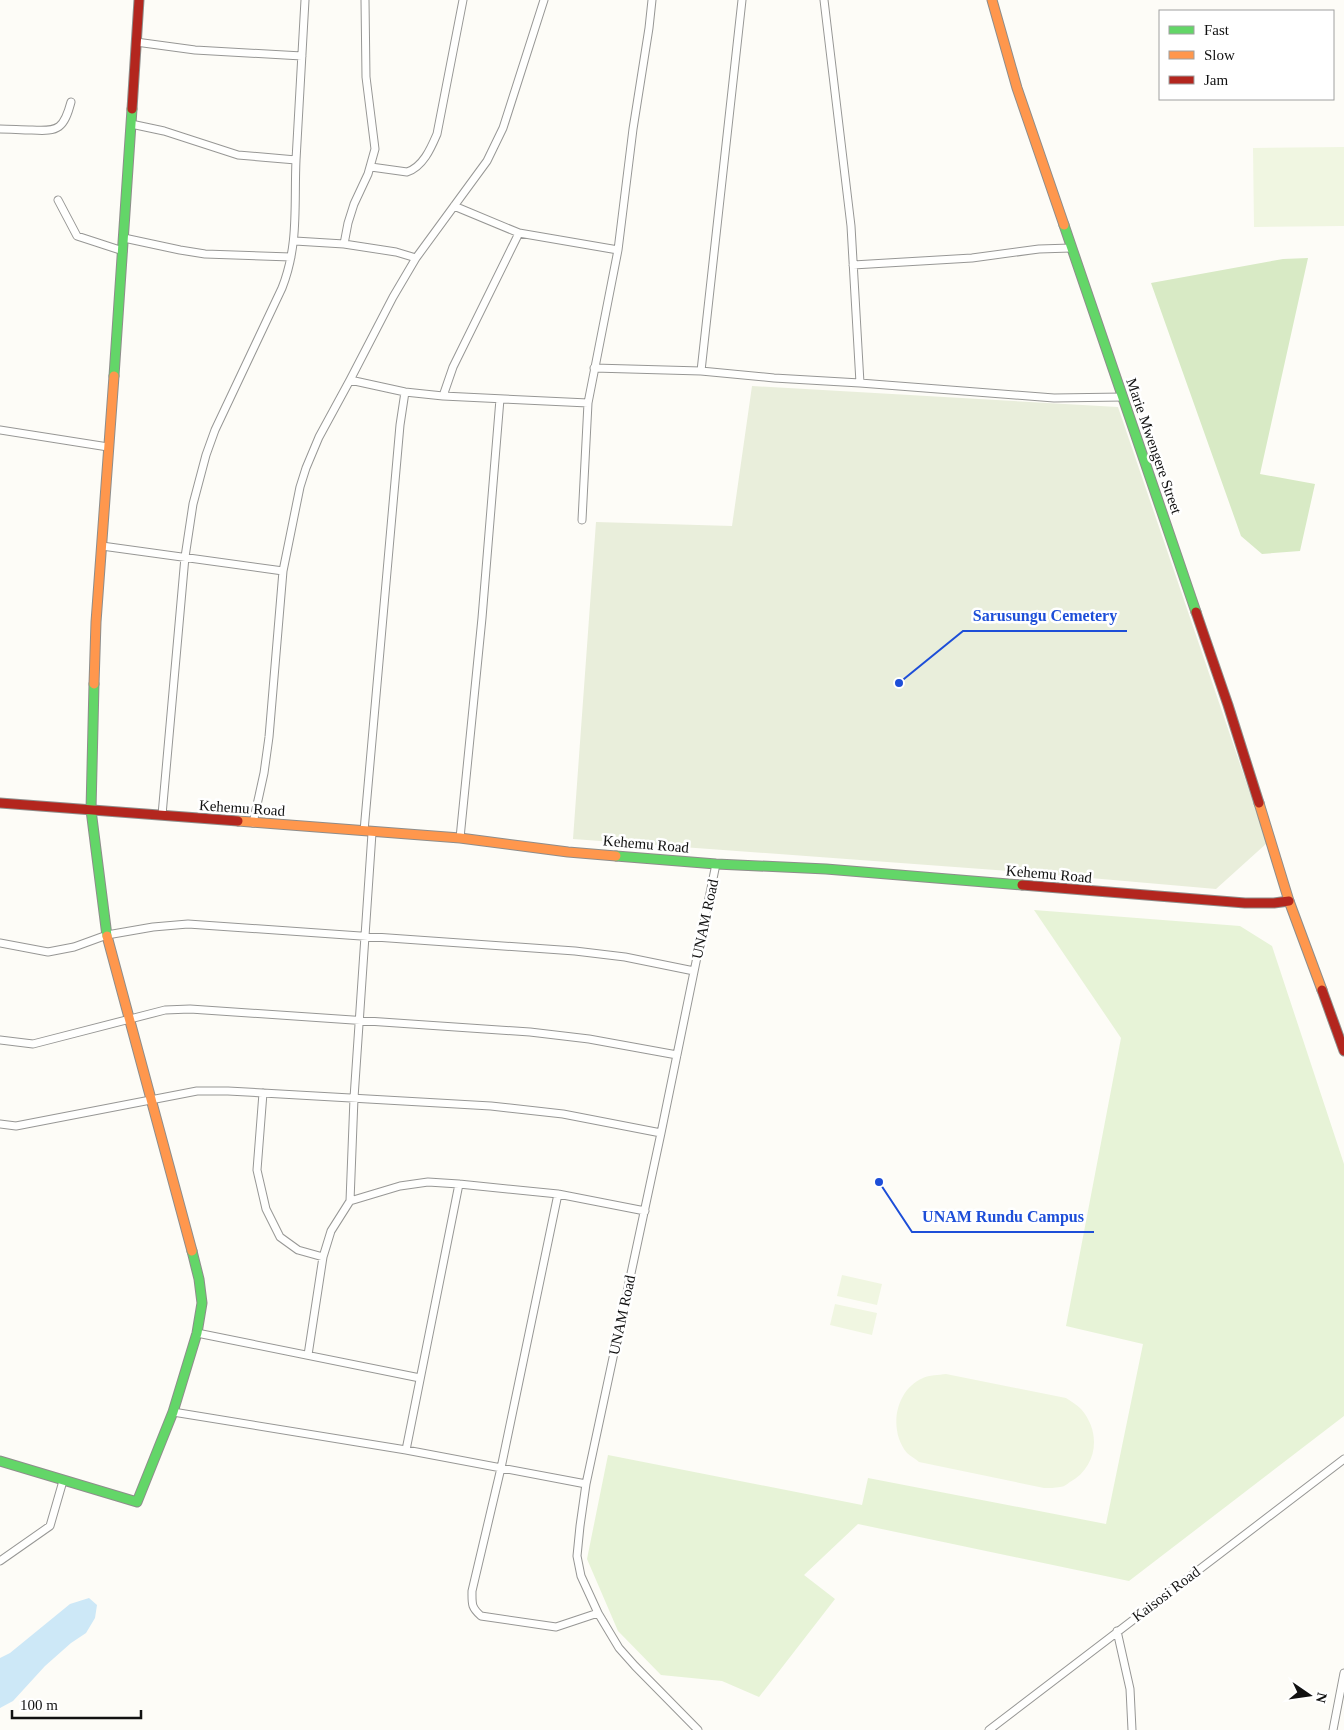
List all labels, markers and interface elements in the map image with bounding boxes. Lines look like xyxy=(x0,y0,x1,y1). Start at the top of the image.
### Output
legend xyxy=(1159,10,1334,100)
text: Fast xyxy=(1204,22,1230,38)
text: Slow xyxy=(1204,47,1235,63)
text: Jam xyxy=(1204,72,1228,88)
street label: Marie Mwengere Street xyxy=(1123,376,1185,517)
callout: Sarusungu Cemetery xyxy=(963,600,1127,631)
text: Sarusungu Cemetery xyxy=(973,607,1117,625)
street label: Kehemu Road xyxy=(198,797,286,819)
street label: Kehemu Road xyxy=(602,832,690,856)
street label: Kehemu Road xyxy=(1005,862,1093,886)
street label: UNAM Road xyxy=(689,877,721,960)
callout: UNAM Rundu Campus xyxy=(912,1201,1094,1232)
text: UNAM Rundu Campus xyxy=(922,1208,1084,1226)
street label: UNAM Road xyxy=(606,1273,638,1356)
street label: Kaisosi Road xyxy=(1129,1563,1203,1625)
north arrow xyxy=(1284,1670,1334,1720)
scale bar xyxy=(12,1688,141,1720)
text: N xyxy=(1313,1691,1330,1704)
text: 100 m xyxy=(20,1697,58,1713)

